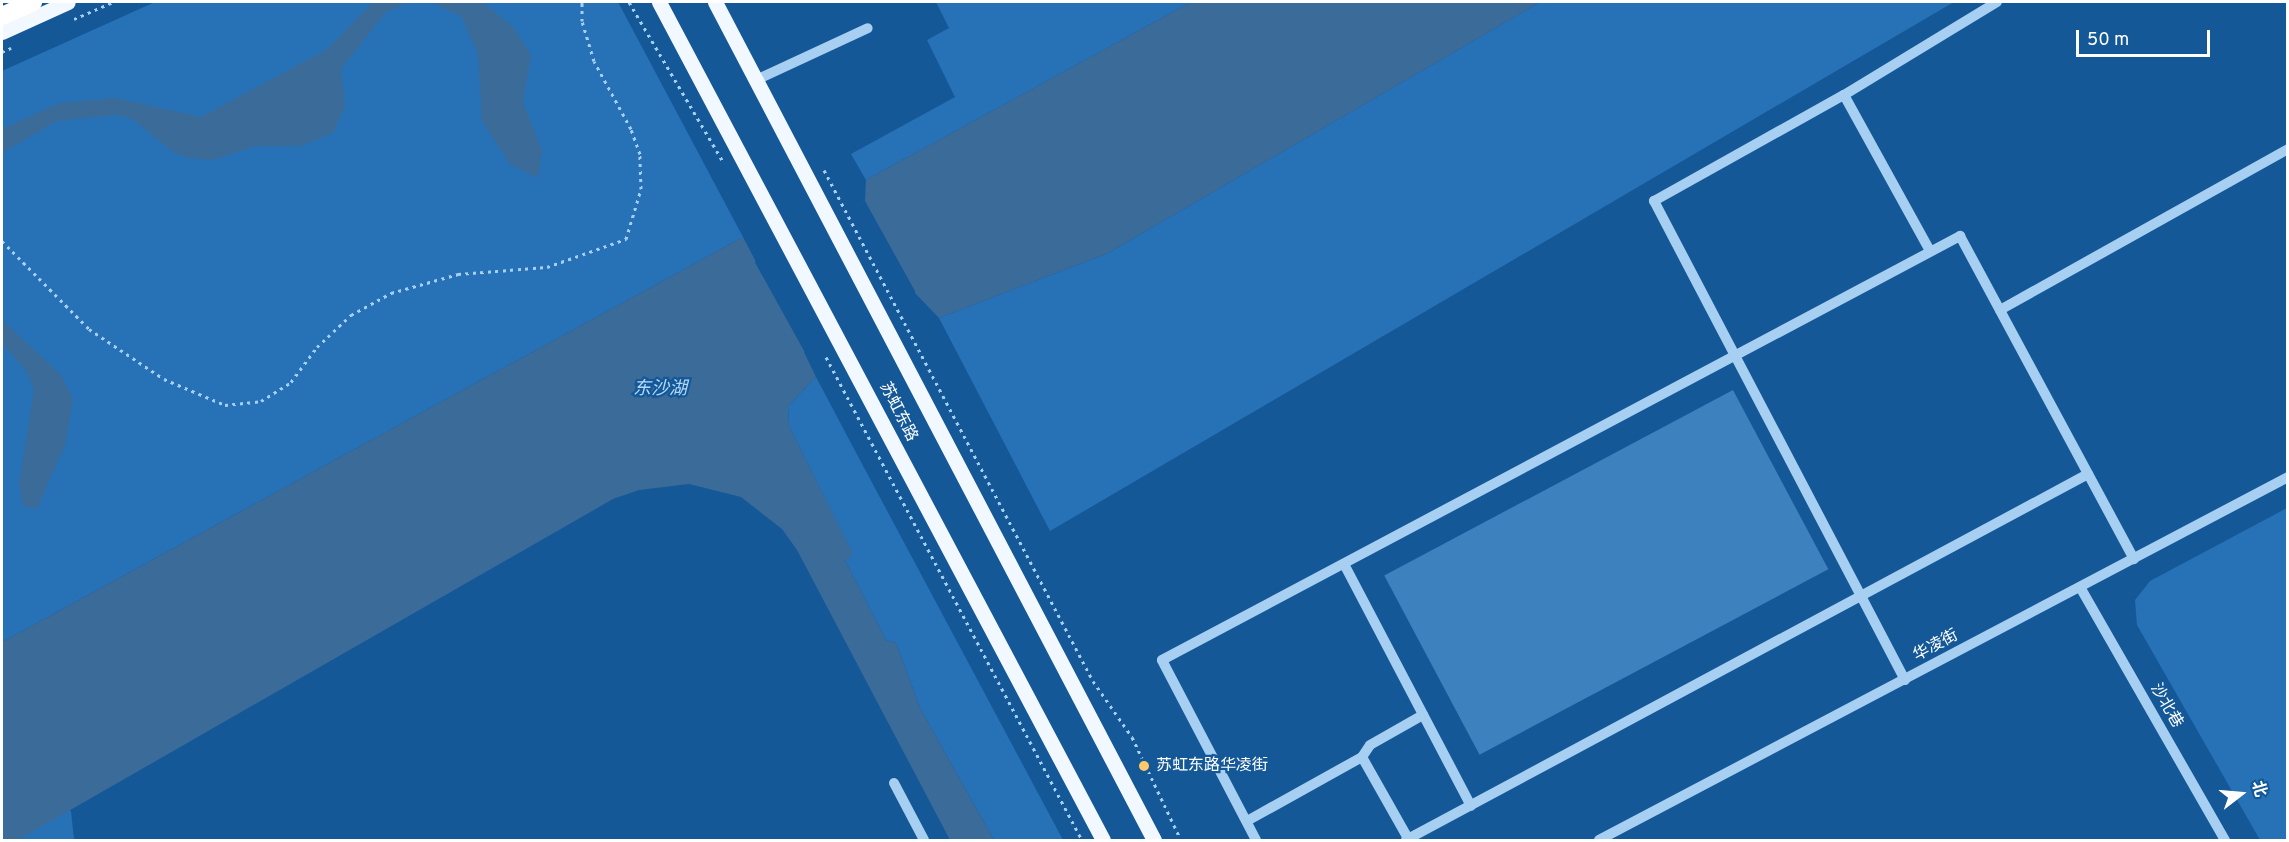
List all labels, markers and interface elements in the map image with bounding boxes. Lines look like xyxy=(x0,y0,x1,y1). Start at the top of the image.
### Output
scale bar xyxy=(2079,18,2212,56)
text: 50 m xyxy=(2087,29,2129,52)
water label: 东沙湖 xyxy=(633,379,687,401)
street label: 苏虹东路 xyxy=(875,379,921,445)
street label: 华凌街 xyxy=(1910,626,1962,666)
street label: 沙北巷 xyxy=(2146,680,2186,732)
place label: 苏虹东路华凌街 xyxy=(1156,756,1268,776)
marker: 苏虹东路华凌街 xyxy=(1137,759,1151,773)
north arrow xyxy=(2211,764,2271,824)
text: 北 xyxy=(2246,779,2270,799)

